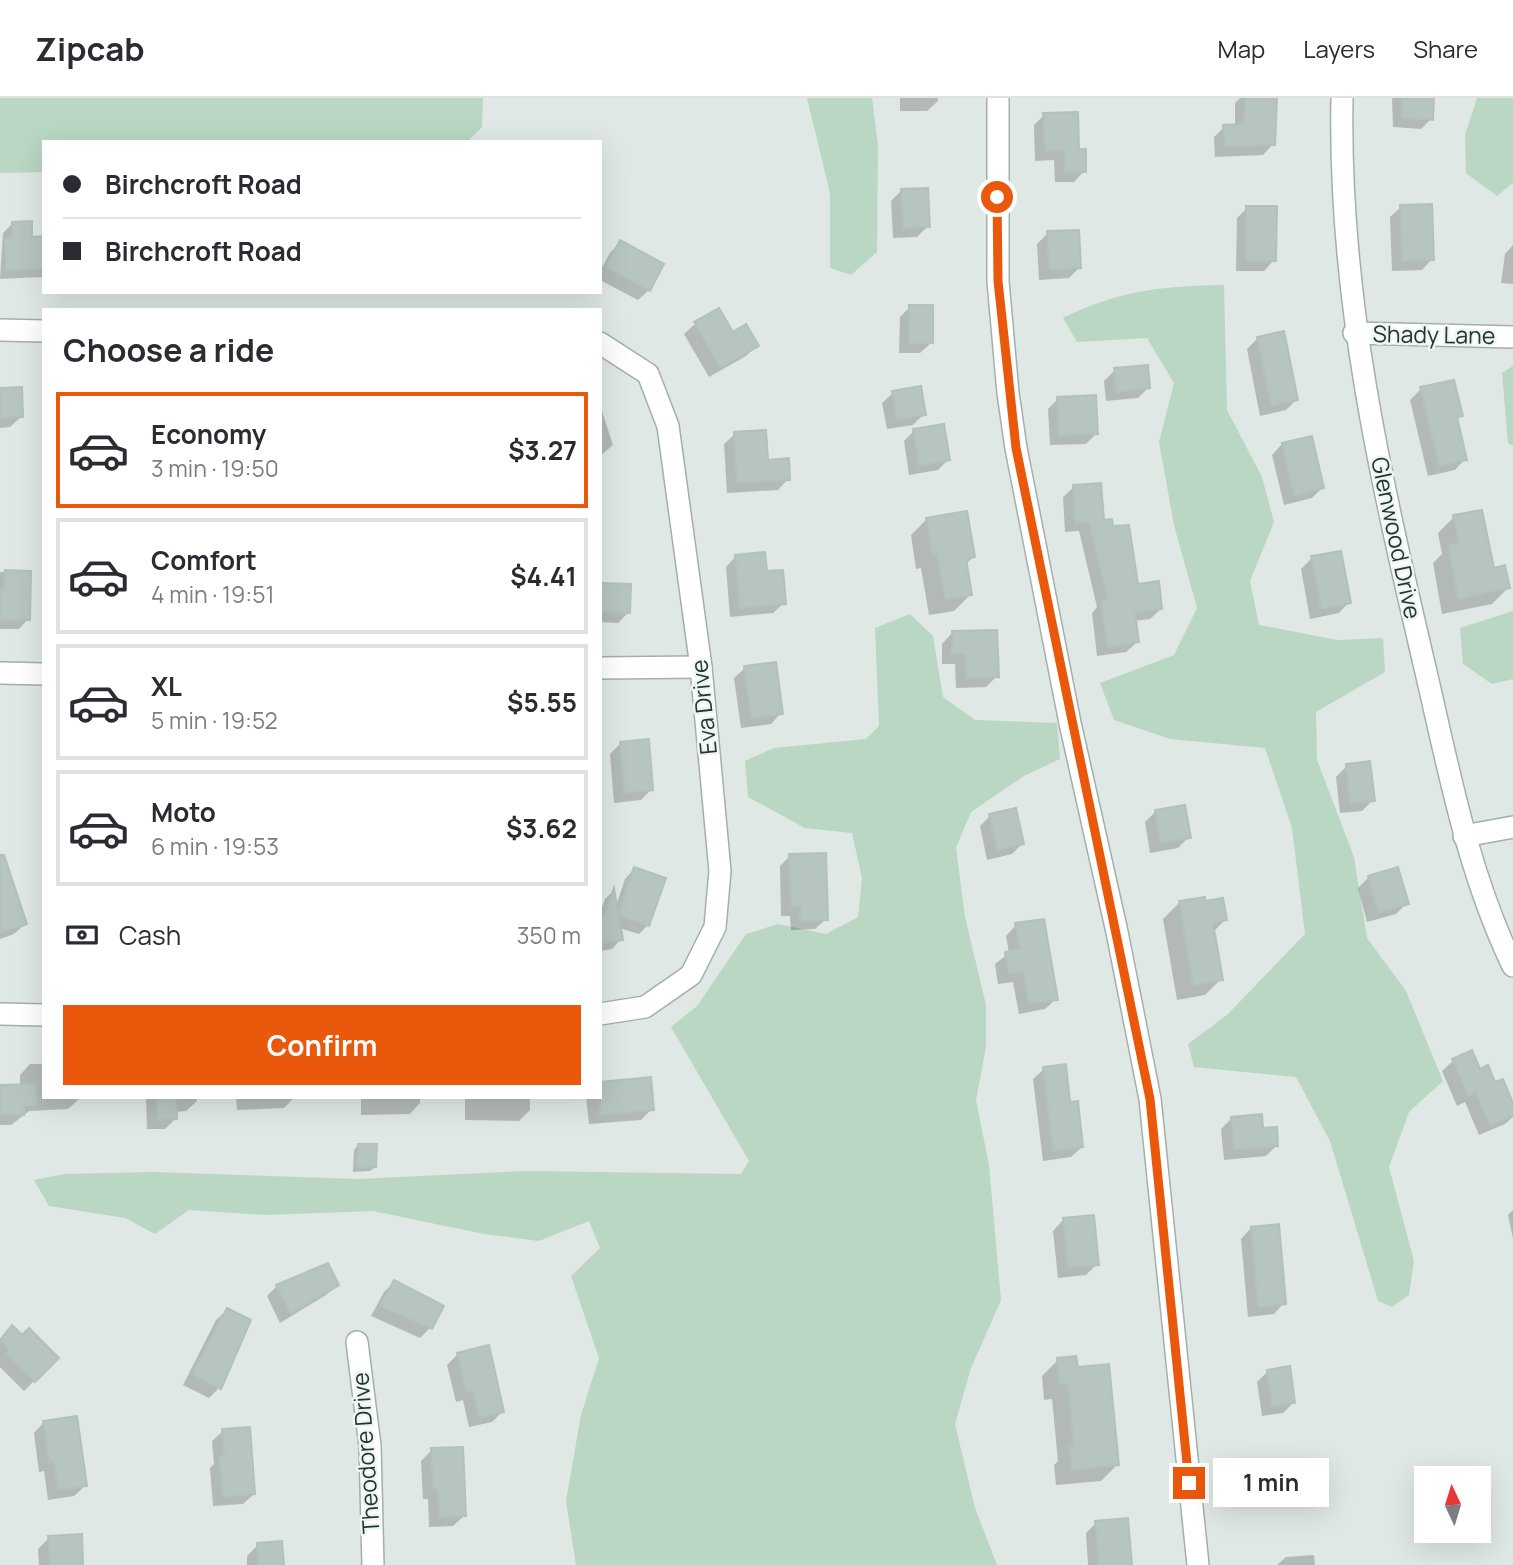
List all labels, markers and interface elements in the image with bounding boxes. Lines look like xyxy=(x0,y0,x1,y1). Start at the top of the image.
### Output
text: Zipcab xyxy=(35,26,145,71)
text: Map xyxy=(1218,32,1265,65)
text: Layers xyxy=(1303,32,1375,65)
text: Share xyxy=(1413,32,1478,65)
text: Birchcroft Road xyxy=(105,166,302,202)
route start xyxy=(981,181,1013,213)
text: Birchcroft Road xyxy=(105,233,302,269)
street label: Shady Lane xyxy=(1372,317,1496,351)
text: Choose a ride xyxy=(63,328,274,372)
text: Economy xyxy=(151,416,266,452)
icon: car xyxy=(67,419,130,482)
text: $3.27 xyxy=(508,432,577,468)
text: 3 min · 19:50 xyxy=(151,452,279,484)
street label: Glenwood Drive xyxy=(1364,454,1430,622)
text: Comfort xyxy=(151,542,257,578)
icon: car xyxy=(67,545,130,608)
text: $4.41 xyxy=(510,558,577,594)
text: 4 min · 19:51 xyxy=(151,578,274,610)
street label: Eva Drive xyxy=(682,658,724,756)
text: XL xyxy=(151,668,182,704)
icon: car xyxy=(67,671,130,734)
text: $5.55 xyxy=(507,684,577,720)
text: 5 min · 19:52 xyxy=(151,704,278,736)
text: Moto xyxy=(151,794,216,830)
icon: car xyxy=(67,797,130,860)
text: $3.62 xyxy=(506,810,577,846)
text: 6 min · 19:53 xyxy=(151,830,279,862)
icon: cash xyxy=(63,916,101,954)
text: Cash xyxy=(119,917,181,953)
text: 350 m xyxy=(517,919,581,951)
button: Confirm xyxy=(63,1005,581,1085)
street label: Theodore Drive xyxy=(343,1371,387,1535)
callout: 1 min xyxy=(1214,1458,1329,1508)
text: 1 min xyxy=(1243,1466,1299,1498)
north arrow xyxy=(1414,1466,1491,1544)
map controls xyxy=(1414,1466,1491,1543)
route end xyxy=(1173,1467,1205,1499)

